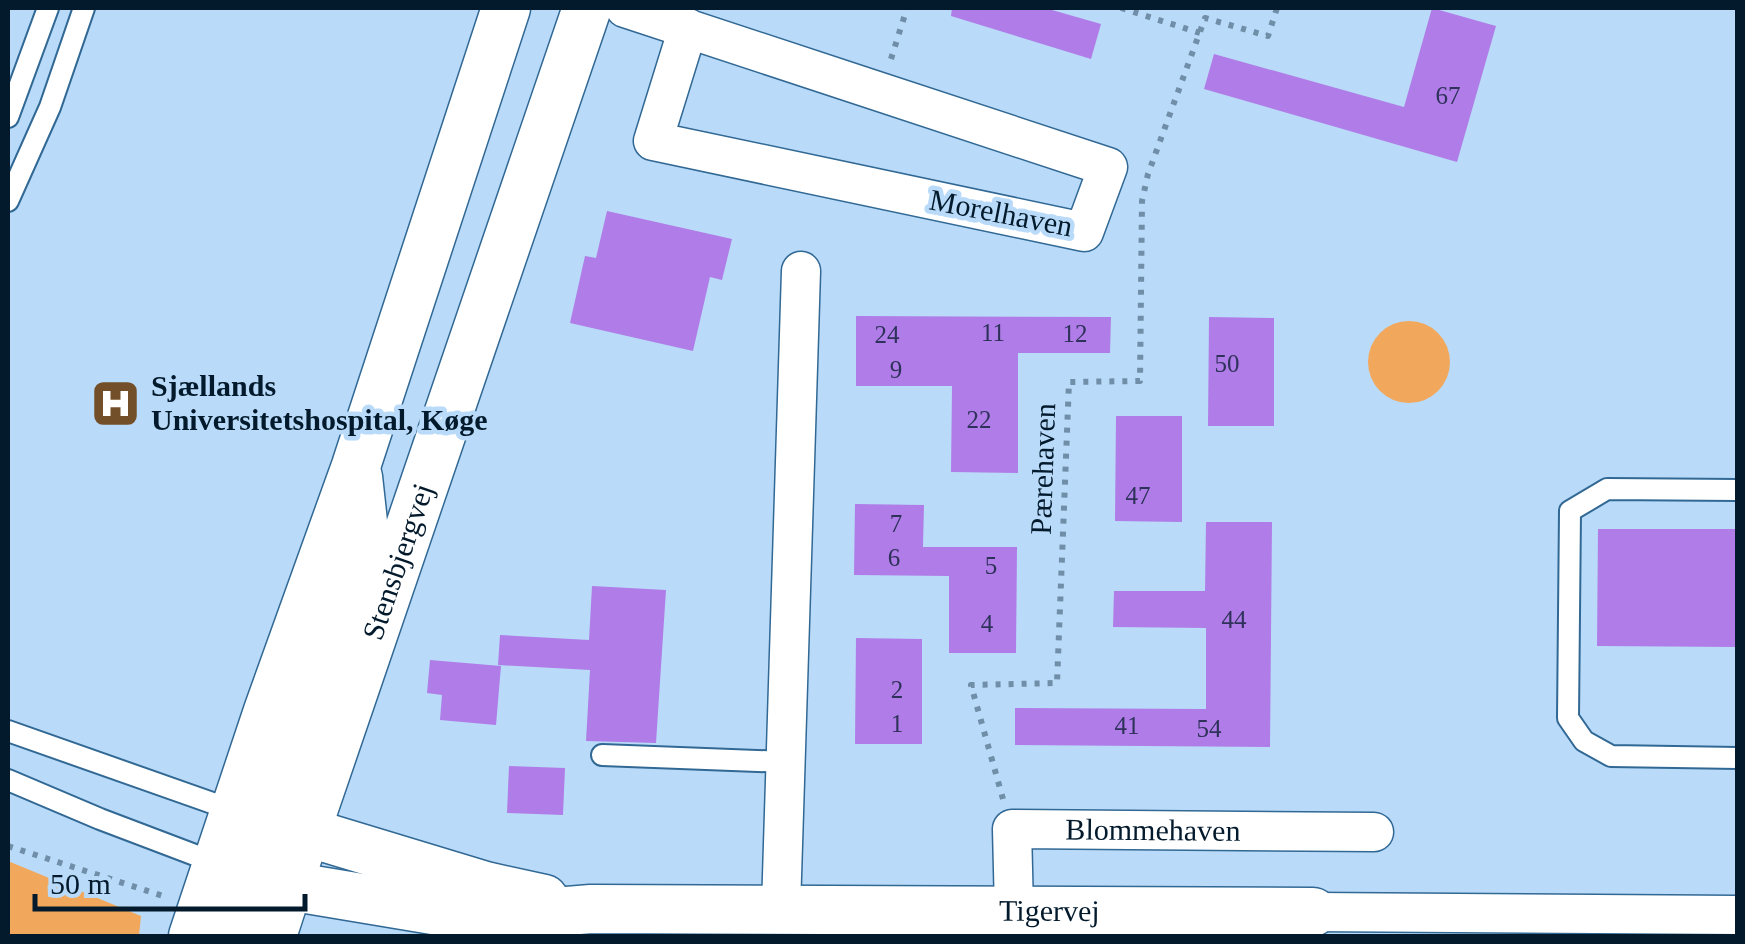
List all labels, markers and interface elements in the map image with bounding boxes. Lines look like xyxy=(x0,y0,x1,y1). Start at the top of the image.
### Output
house number: 67 xyxy=(1436,82,1461,109)
street label: Morelhaven xyxy=(927,182,1075,243)
house number: 11 xyxy=(981,319,1005,346)
house number: 12 xyxy=(1063,320,1088,347)
house number: 24 xyxy=(875,321,900,348)
house number: 50 xyxy=(1215,350,1240,377)
house number: 9 xyxy=(890,356,902,383)
place label: Sjællands Universitetshospital, Køge xyxy=(151,369,488,436)
hospital icon: Sjællands Universitetshospital, Køge xyxy=(90,377,142,429)
street label: Pærehaven xyxy=(1024,403,1061,535)
house number: 22 xyxy=(967,406,992,433)
street label: Stensbjergvej xyxy=(356,479,439,644)
house number: 47 xyxy=(1126,482,1151,509)
house number: 7 xyxy=(890,510,902,537)
house number: 6 xyxy=(888,544,900,571)
house number: 5 xyxy=(985,552,997,579)
house number: 44 xyxy=(1222,606,1247,633)
house number: 4 xyxy=(981,610,994,637)
house number: 2 xyxy=(891,676,903,703)
house number: 1 xyxy=(891,710,903,737)
house number: 41 xyxy=(1115,712,1140,739)
house number: 54 xyxy=(1197,715,1222,742)
street label: Blommehaven xyxy=(1065,812,1241,847)
scale bar xyxy=(35,849,305,911)
text: 50 m xyxy=(50,867,111,900)
street label: Tigervej xyxy=(999,894,1100,927)

